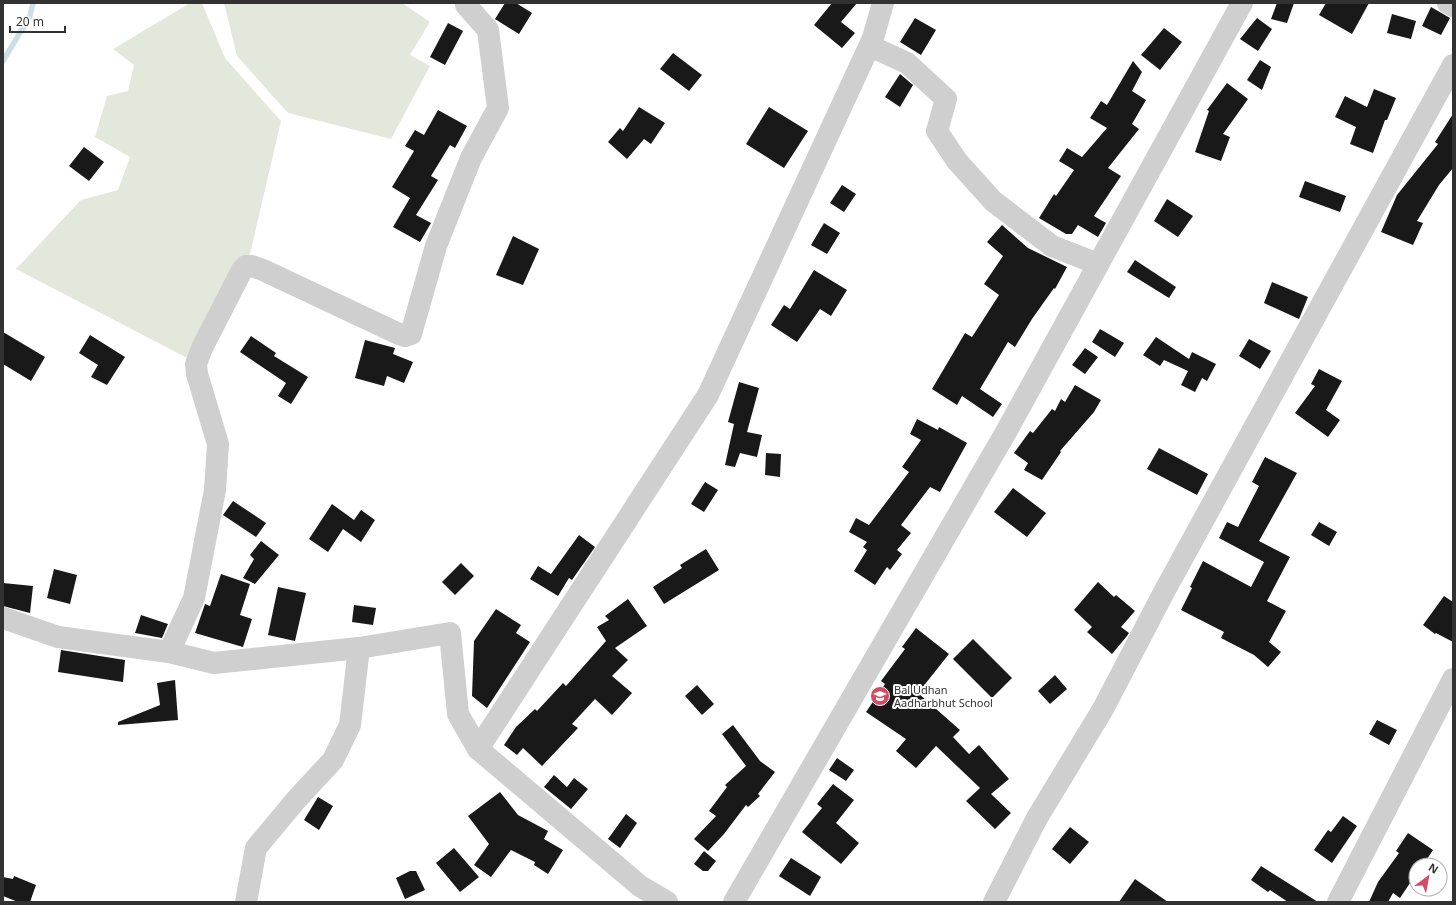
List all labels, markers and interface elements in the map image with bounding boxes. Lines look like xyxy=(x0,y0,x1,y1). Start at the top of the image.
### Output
scale bar xyxy=(10,8,65,34)
text: 20 m xyxy=(16,13,44,30)
place label: Bal Udhan Aadharbhut School xyxy=(894,682,993,710)
school or university icon: Bal Udhan Aadharbhut School xyxy=(869,685,891,707)
north arrow xyxy=(1408,857,1448,897)
text: N xyxy=(1426,859,1441,877)

